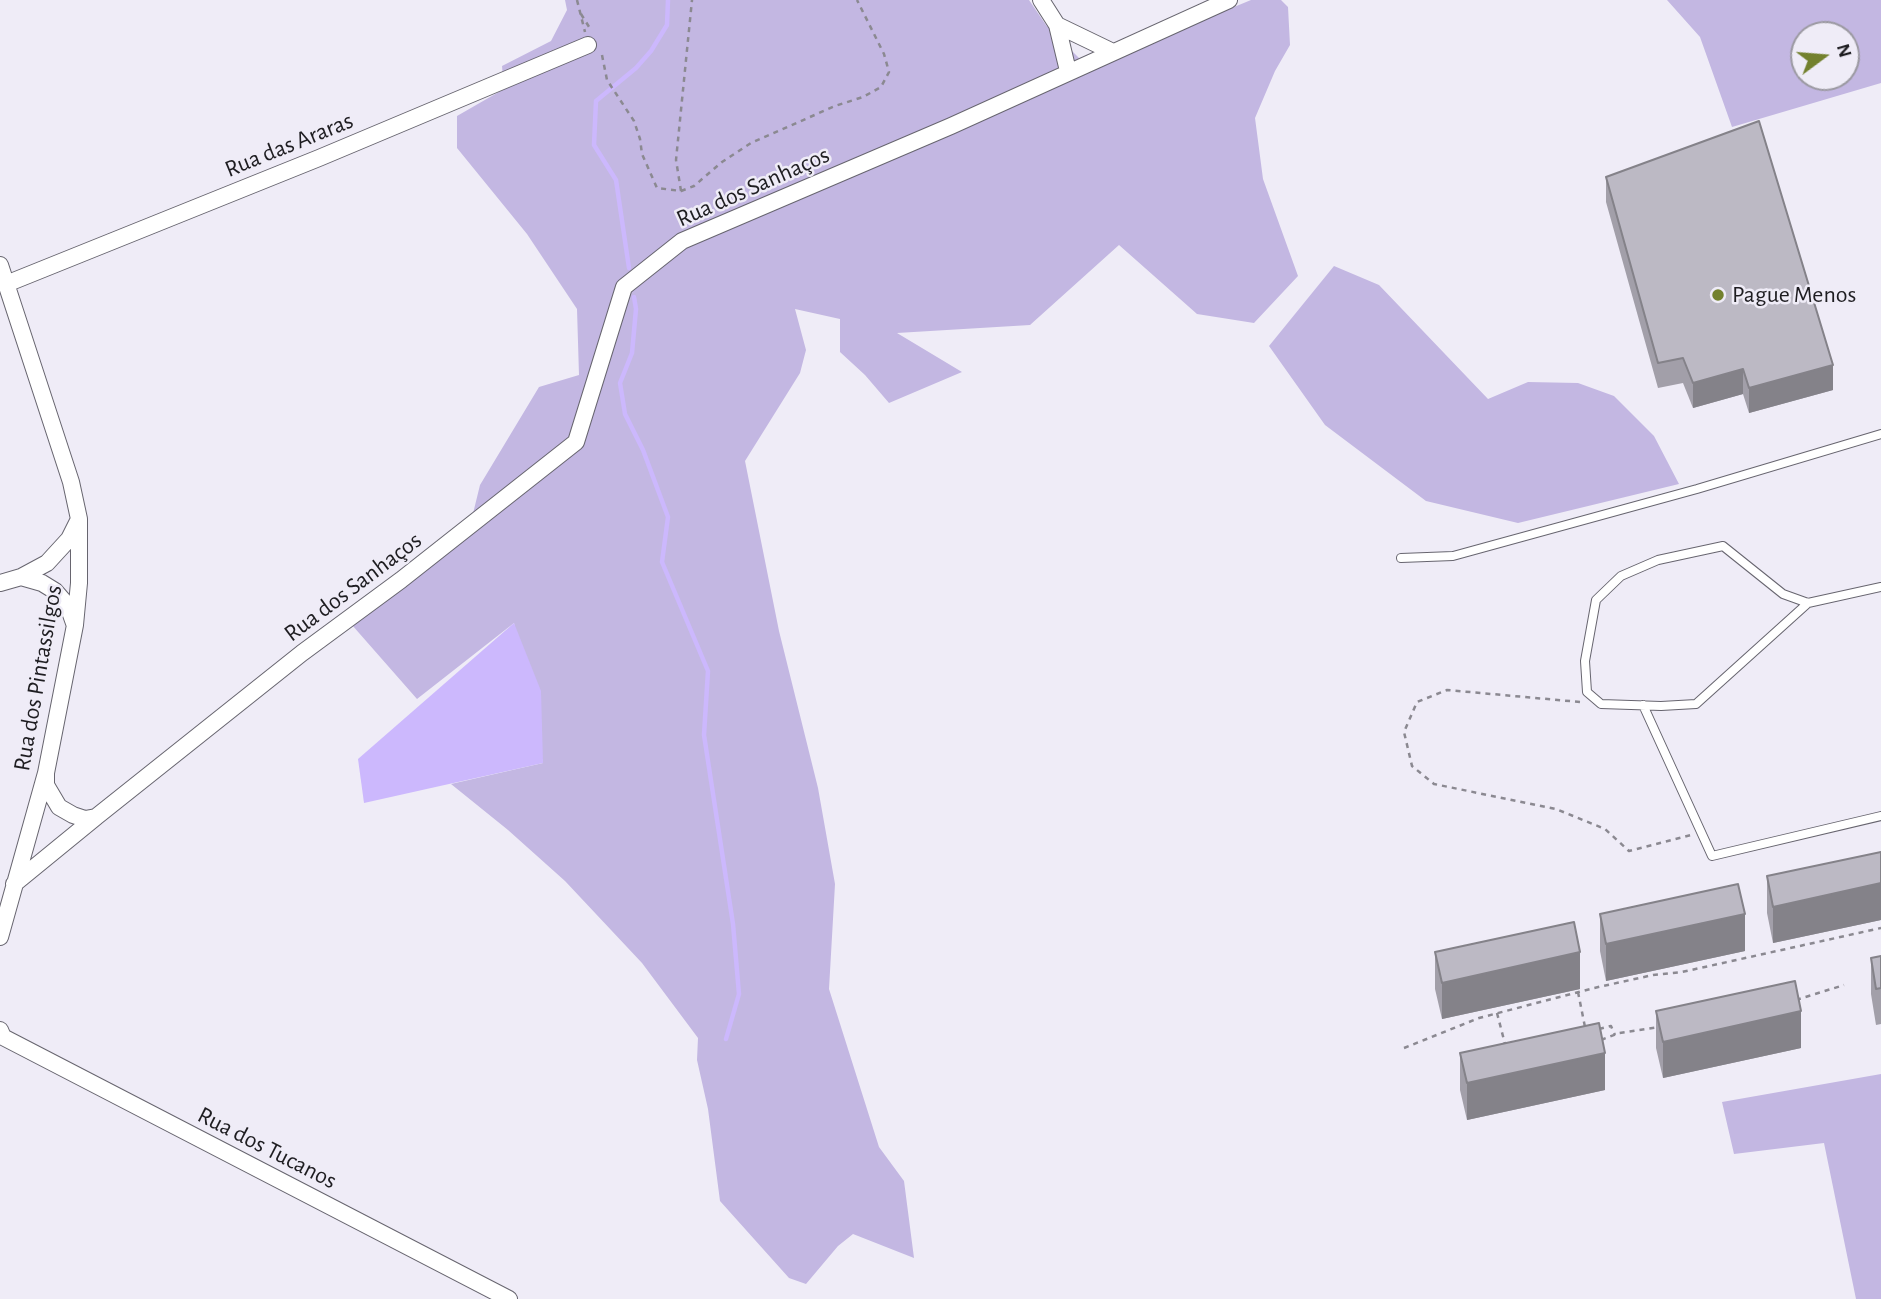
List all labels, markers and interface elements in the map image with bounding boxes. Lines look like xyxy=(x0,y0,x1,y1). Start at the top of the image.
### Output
north arrow xyxy=(1790,21,1860,91)
text: N xyxy=(1833,42,1855,60)
street label: Rua das Araras xyxy=(221,106,357,184)
street label: Rua dos Sanhaços xyxy=(672,140,834,234)
place label: Pague Menos xyxy=(1732,281,1856,309)
marker: Pague Menos xyxy=(1710,287,1726,303)
street label: Rua dos Sanhaços xyxy=(279,526,427,648)
street label: Rua dos Pintassilgos xyxy=(7,583,69,773)
street label: Rua dos Tucanos xyxy=(193,1101,341,1195)

